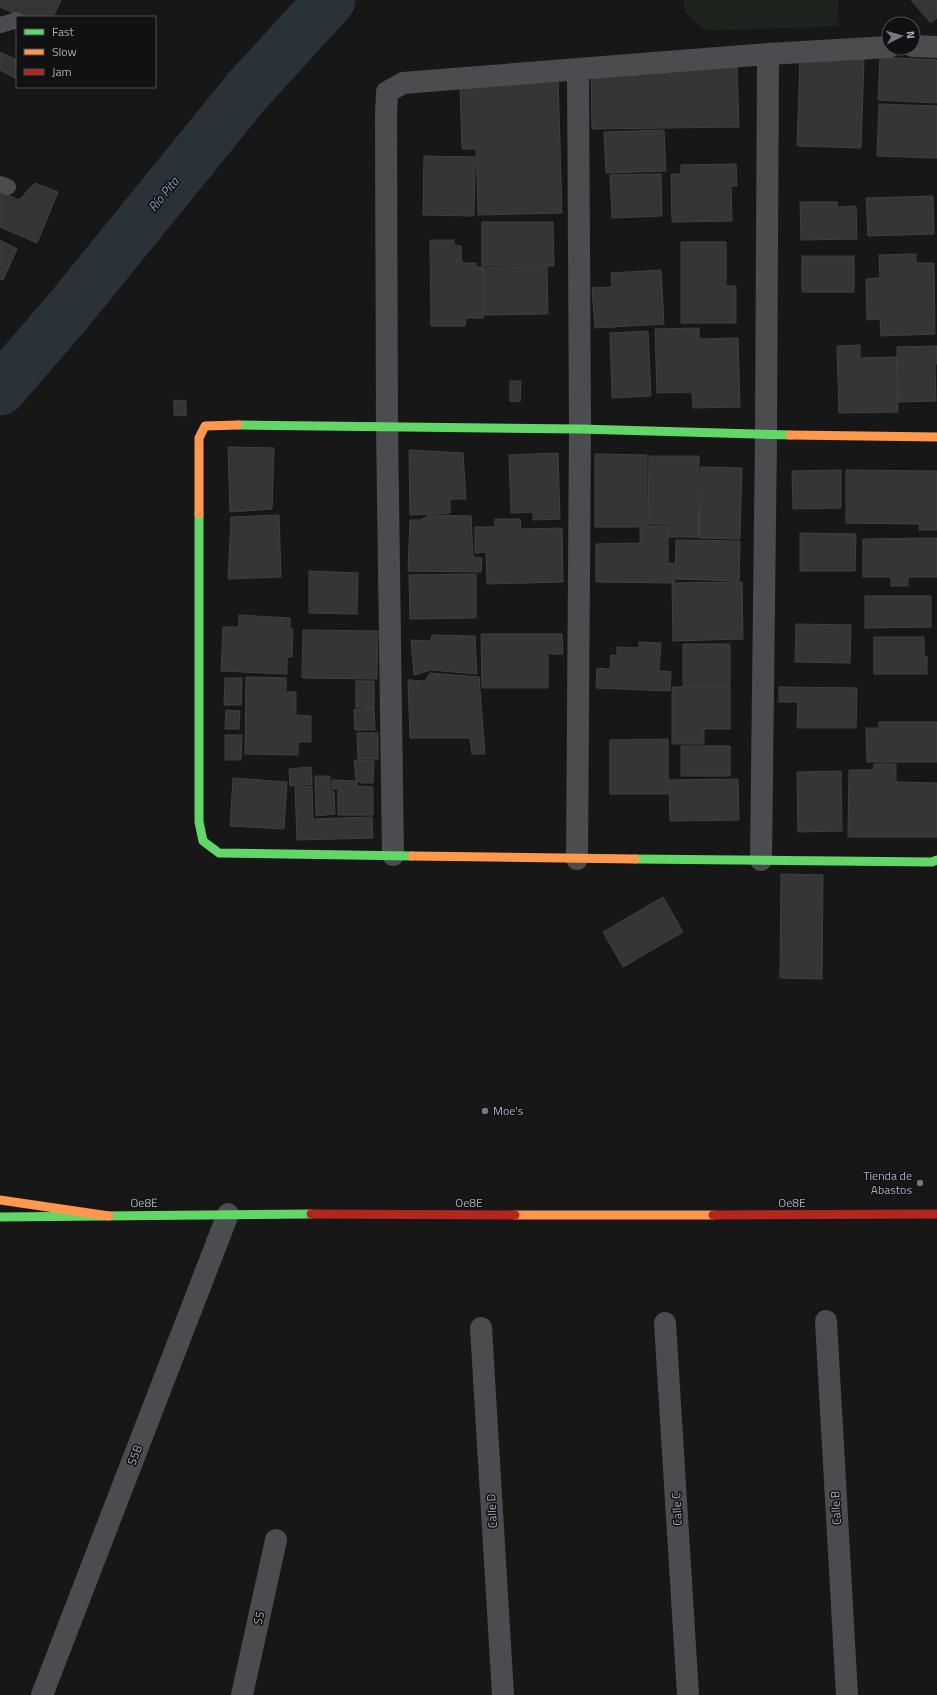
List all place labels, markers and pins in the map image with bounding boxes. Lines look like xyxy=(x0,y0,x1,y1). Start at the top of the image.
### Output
place label: Moe's xyxy=(493,1101,524,1120)
marker: Moe's xyxy=(480,1106,490,1116)
place label: Tienda de Abastos xyxy=(863,1166,912,1199)
marker: Tienda de Abastos xyxy=(915,1178,925,1188)

